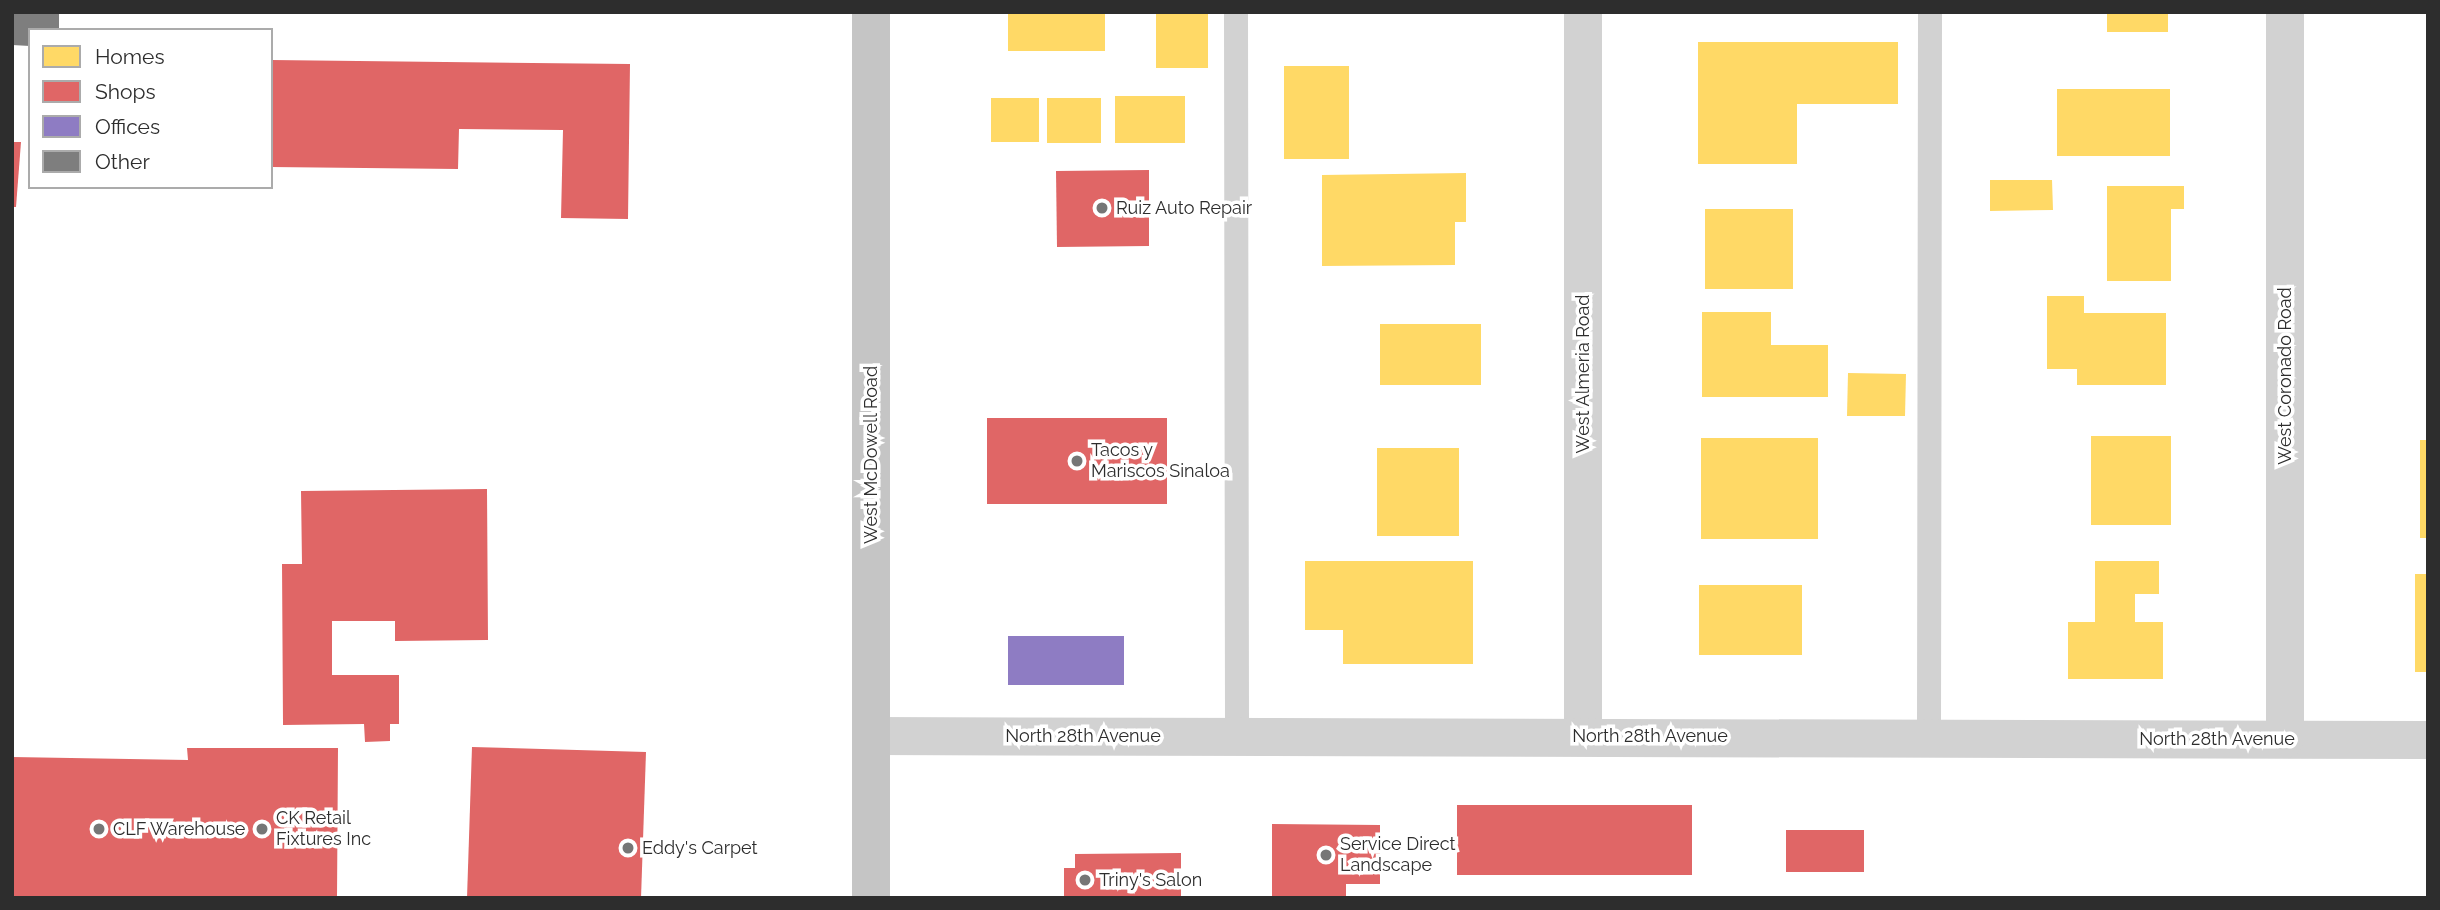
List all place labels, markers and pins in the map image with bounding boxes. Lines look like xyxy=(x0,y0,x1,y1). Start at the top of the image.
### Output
place label: Ruiz Auto Repair xyxy=(1116,197,1253,219)
marker: Ruiz Auto Repair xyxy=(1094,200,1110,216)
place label: Tacos y Mariscos Sinaloa xyxy=(1091,440,1230,482)
marker: Tacos y Mariscos Sinaloa xyxy=(1069,453,1085,469)
place label: CK Retail Fixtures Inc xyxy=(276,808,371,850)
place label: CLF Warehouse xyxy=(113,818,246,840)
marker: CLF Warehouse xyxy=(91,821,107,837)
marker: CK Retail Fixtures Inc xyxy=(254,821,270,837)
place label: Service Direct Landscape xyxy=(1340,834,1456,876)
place label: Eddy's Carpet xyxy=(642,837,758,859)
marker: Eddy's Carpet xyxy=(620,840,636,856)
marker: Service Direct Landscape xyxy=(1318,847,1334,863)
place label: Triny's Salon xyxy=(1099,869,1202,891)
marker: Triny's Salon xyxy=(1077,872,1093,888)

